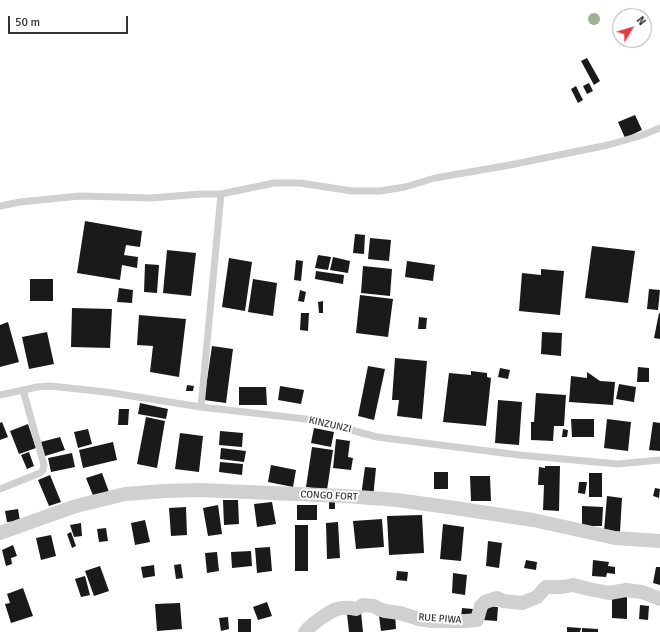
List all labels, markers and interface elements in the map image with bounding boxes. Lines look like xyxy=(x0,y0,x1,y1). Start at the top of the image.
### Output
scale bar xyxy=(10,8,130,34)
north arrow xyxy=(612,8,652,48)
text: N xyxy=(634,14,649,28)
text: 50 m xyxy=(15,15,40,30)
street label: KINZUNZI xyxy=(308,414,352,436)
street label: CONGO FORT xyxy=(300,489,358,503)
street label: RUE PIWA xyxy=(418,612,462,626)

